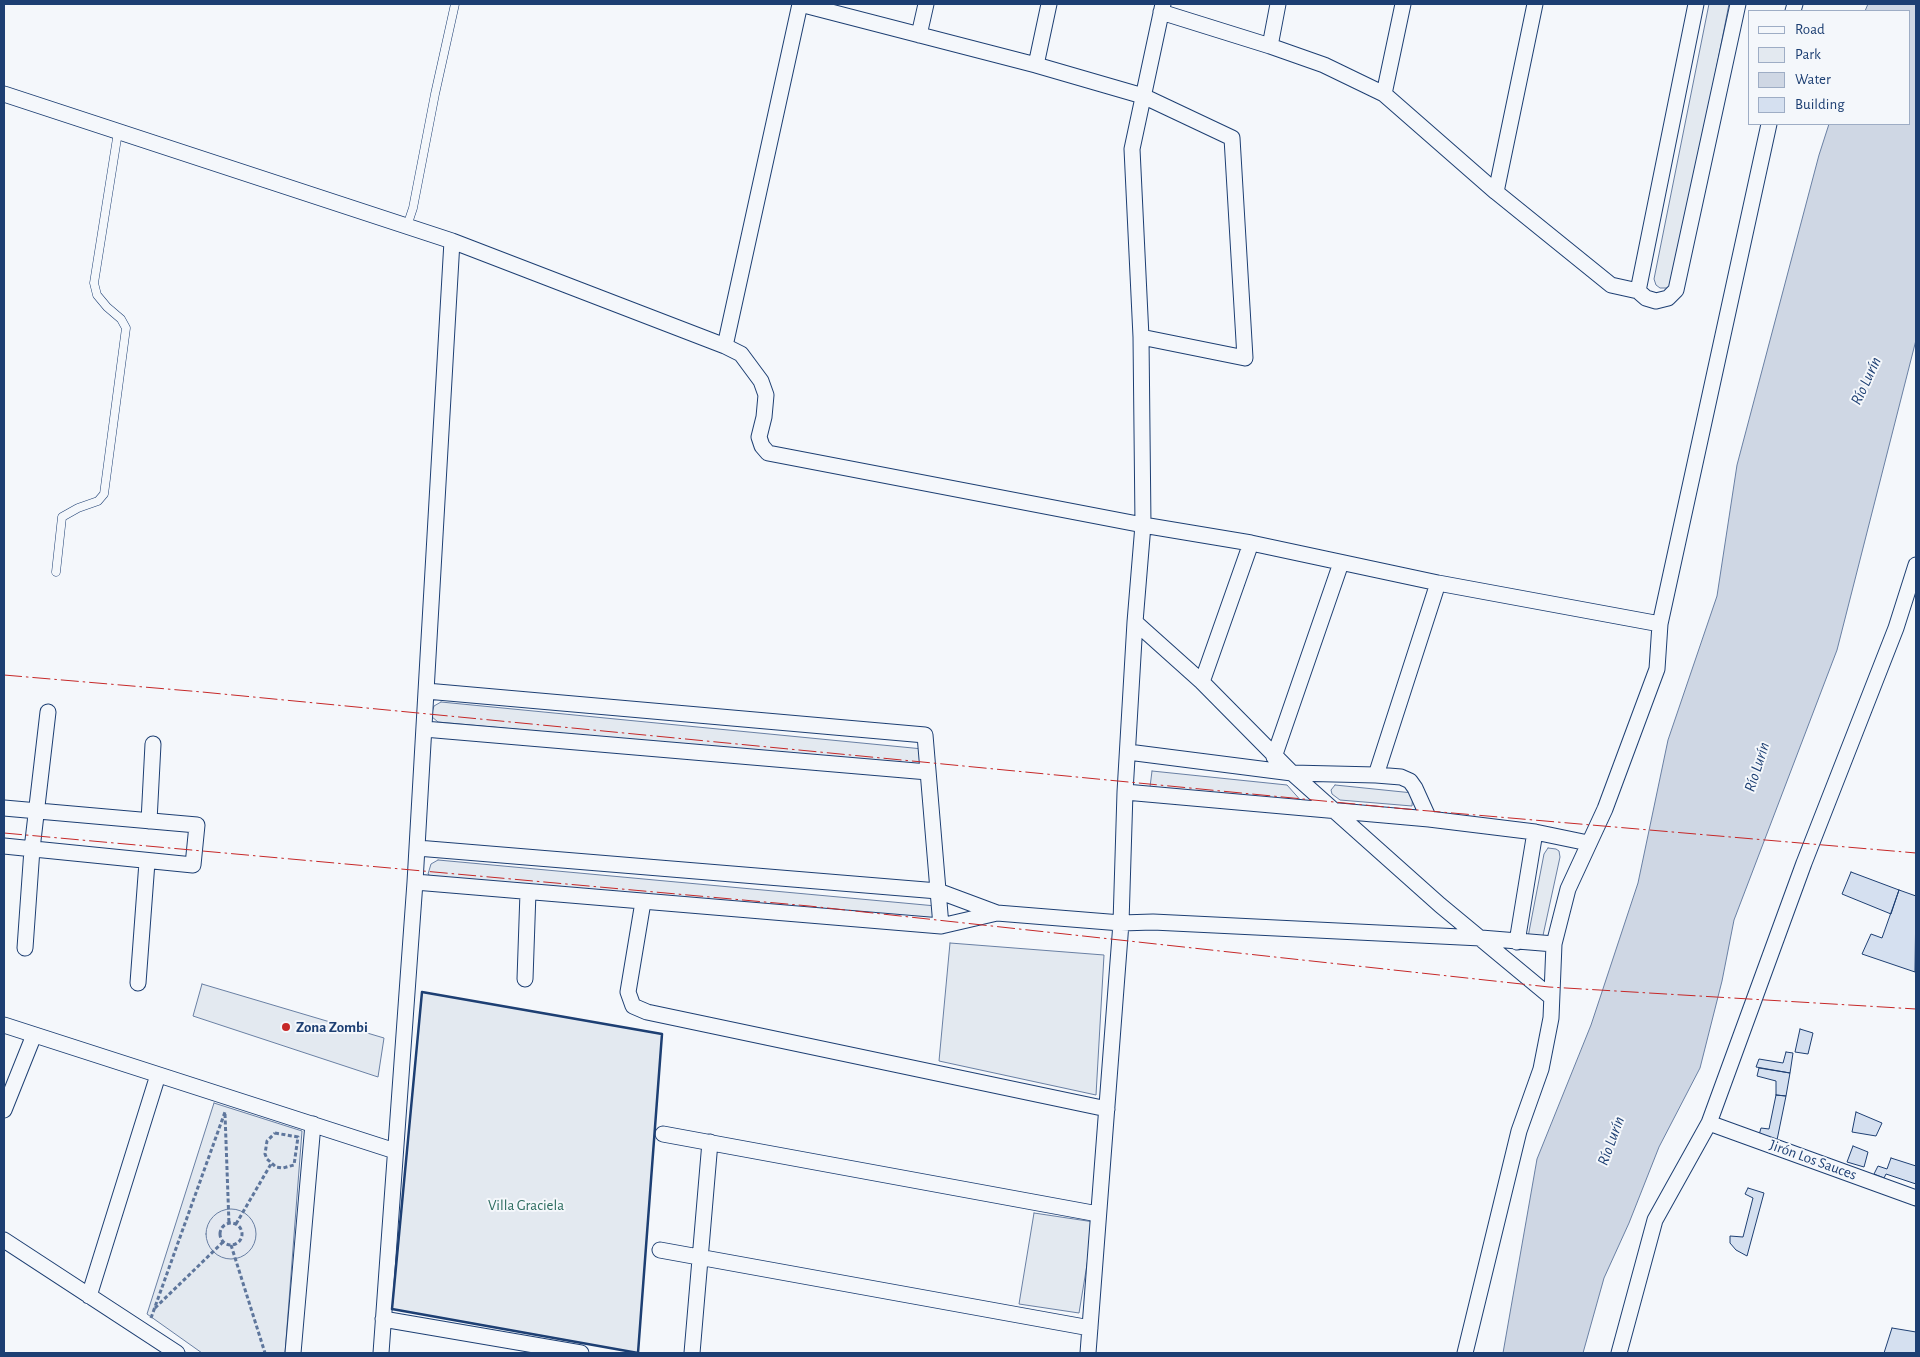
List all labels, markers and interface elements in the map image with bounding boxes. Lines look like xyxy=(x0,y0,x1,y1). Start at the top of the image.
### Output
legend xyxy=(1748,10,1910,125)
text: Road xyxy=(1795,22,1825,37)
text: Park xyxy=(1795,47,1821,62)
text: Water xyxy=(1795,72,1831,87)
text: Building xyxy=(1795,97,1845,112)
water label: Río Lurín xyxy=(1847,354,1885,408)
water label: Río Lurín xyxy=(1740,740,1774,794)
place label: Zona Zombi xyxy=(296,1018,368,1036)
marker: Zona Zombi xyxy=(280,1021,292,1033)
water label: Río Lurín xyxy=(1593,1114,1629,1168)
street label: Jirón Los Sauces xyxy=(1767,1136,1859,1184)
park label: Villa Graciela xyxy=(488,1196,564,1214)

